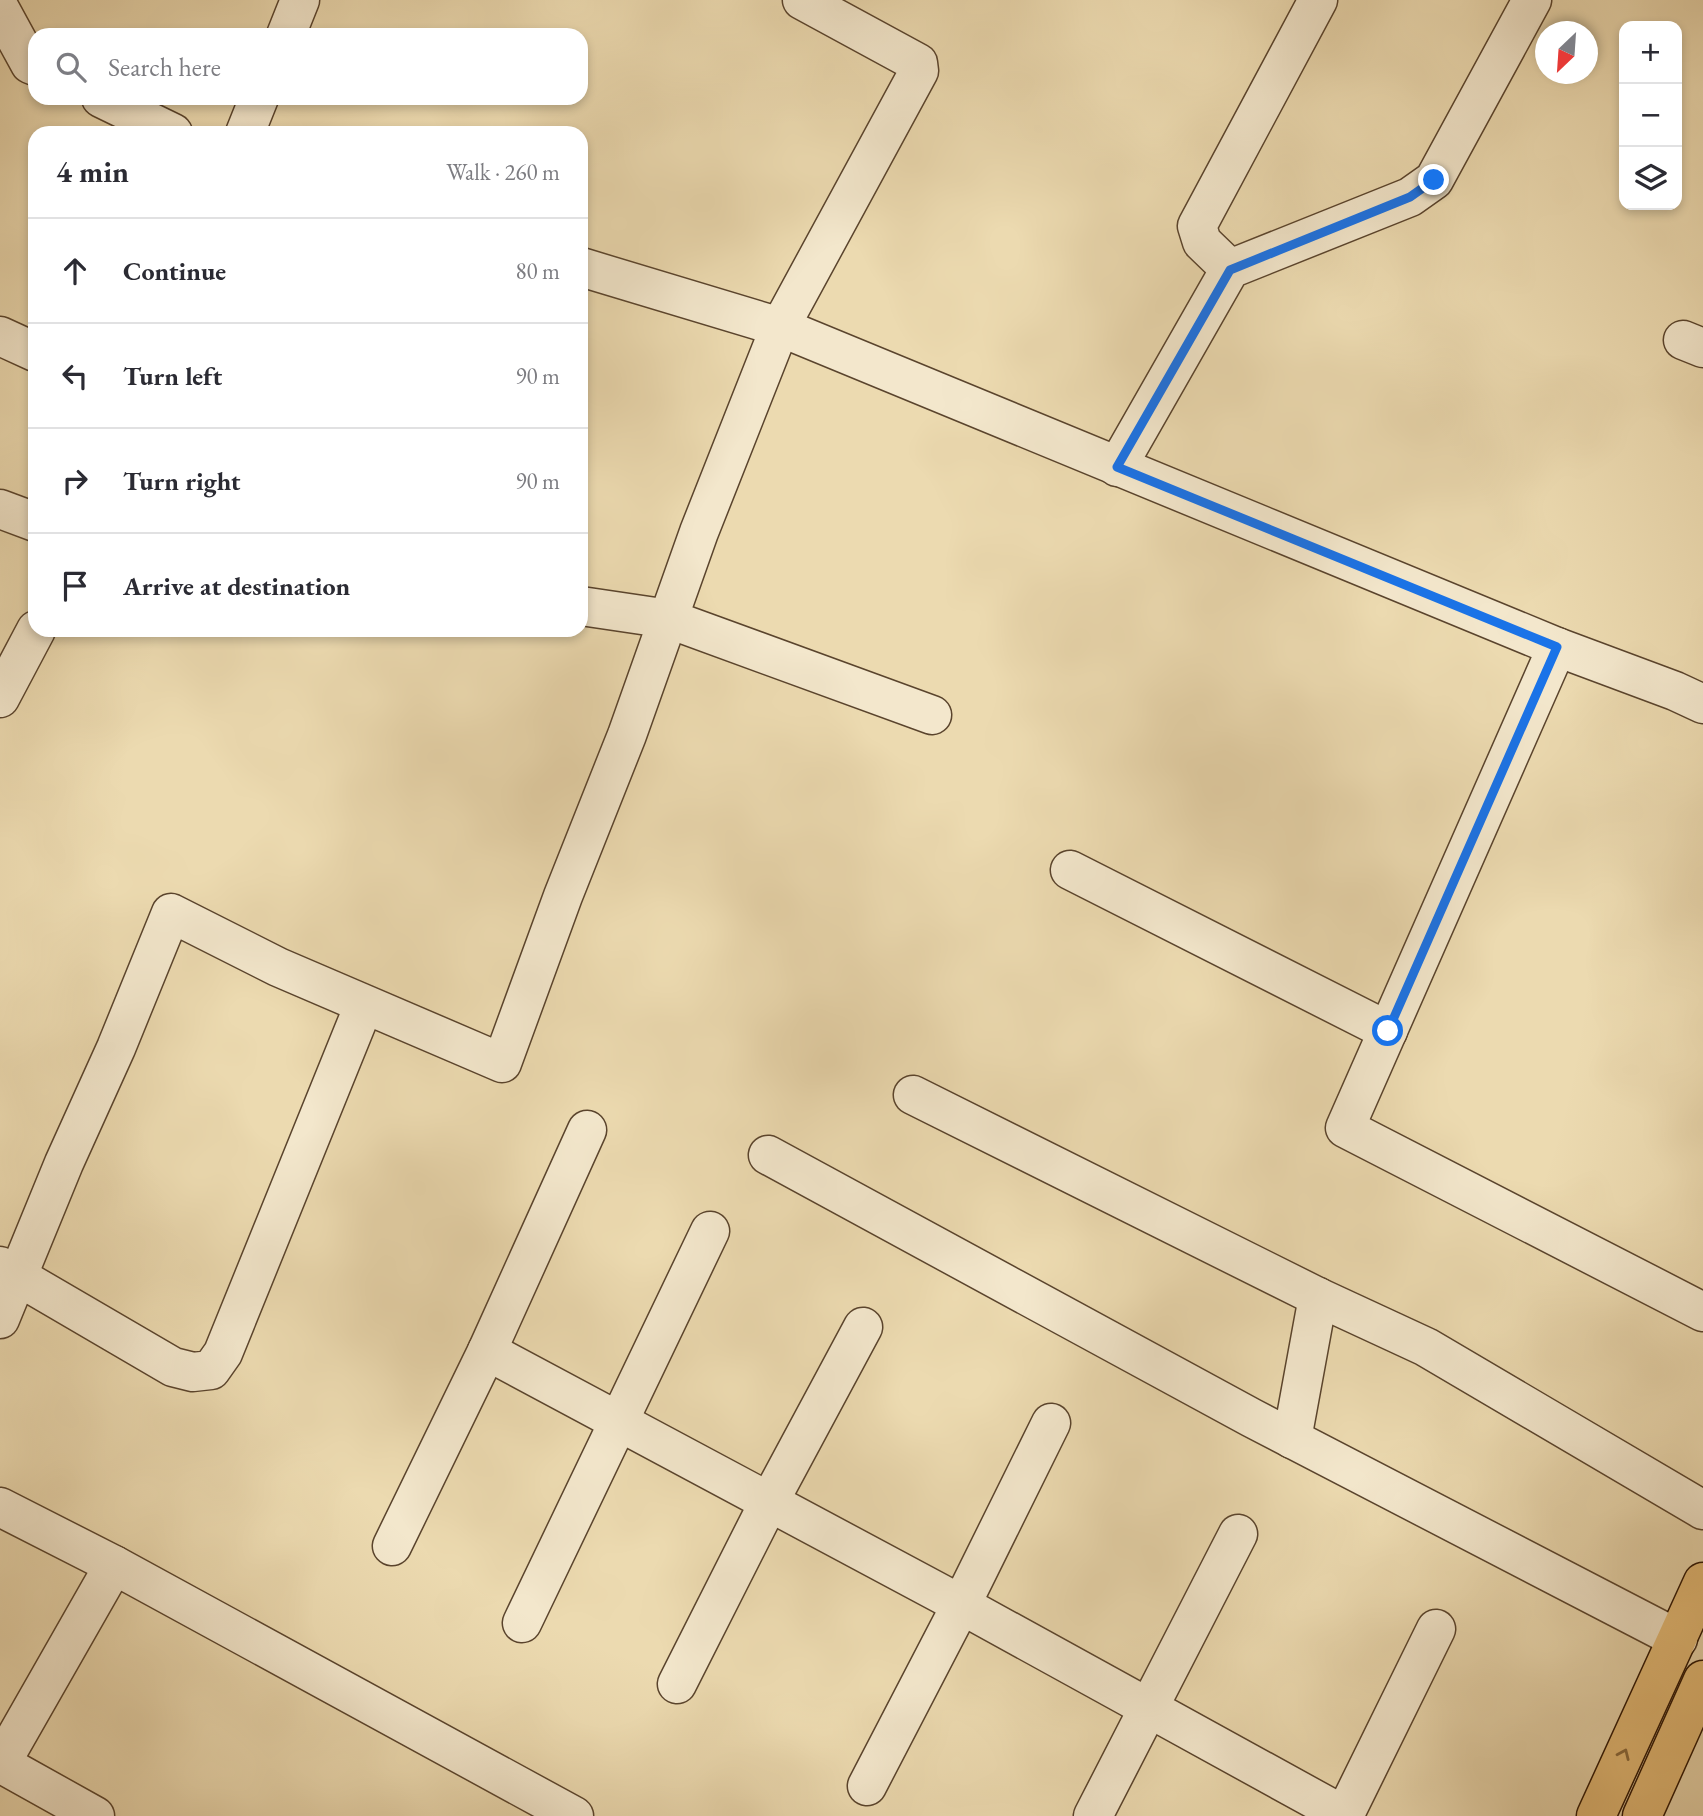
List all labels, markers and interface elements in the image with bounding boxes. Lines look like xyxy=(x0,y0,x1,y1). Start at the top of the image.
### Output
north arrow xyxy=(1535,21,1598,84)
map controls xyxy=(1619,21,1682,210)
button: + xyxy=(1619,21,1682,84)
search box xyxy=(28,28,588,105)
icon: search xyxy=(52,48,90,86)
text: Search here xyxy=(108,50,221,84)
button: − xyxy=(1619,84,1682,147)
button: layers xyxy=(1619,147,1682,210)
text: 4 min xyxy=(56,152,129,191)
text: Walk · 260 m xyxy=(446,157,560,187)
route end xyxy=(1418,164,1449,195)
icon: ahead xyxy=(56,252,94,290)
text: Continue xyxy=(123,254,226,288)
text: 80 m xyxy=(515,256,560,286)
icon: left xyxy=(56,357,94,395)
text: Turn left xyxy=(123,359,222,393)
text: 90 m xyxy=(515,361,560,391)
icon: right xyxy=(56,462,94,500)
text: Turn right xyxy=(123,464,241,498)
text: 90 m xyxy=(515,466,560,496)
icon: arrive xyxy=(56,567,94,605)
text: Arrive at destination xyxy=(123,569,350,603)
route start xyxy=(1372,1015,1403,1046)
one-way arrow xyxy=(1615,1748,1629,1760)

